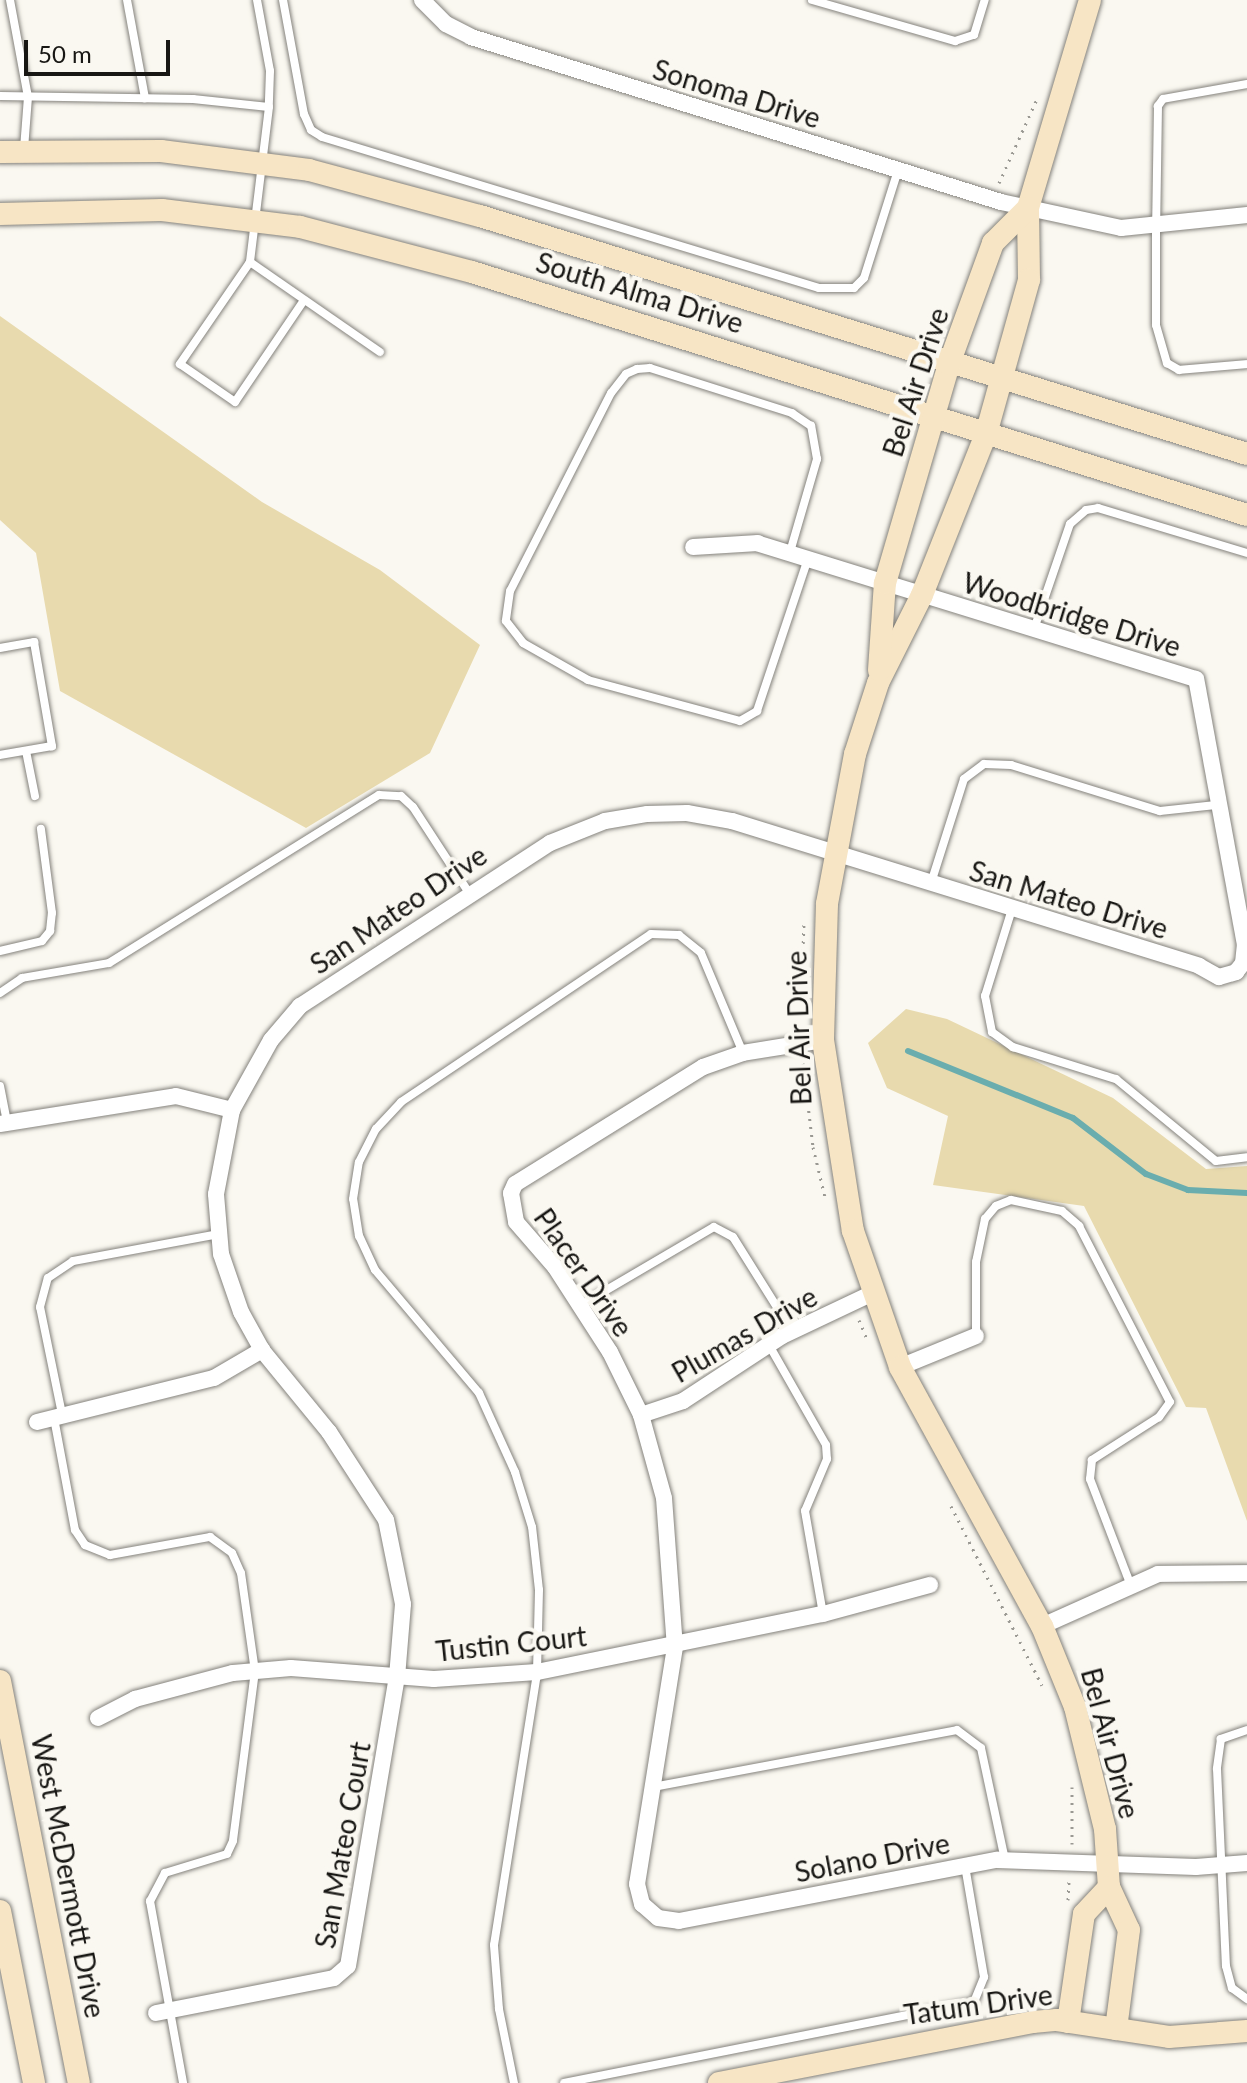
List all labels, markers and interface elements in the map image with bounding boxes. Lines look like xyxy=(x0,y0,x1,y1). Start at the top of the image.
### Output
scale bar xyxy=(28,24,174,74)
text: 50 m xyxy=(38,39,92,68)
street label: Sonoma Drive xyxy=(649,52,825,134)
street label: South Alma Drive xyxy=(532,244,748,340)
street label: Bel Air Drive xyxy=(875,303,955,461)
street label: Woodbridge Drive xyxy=(959,565,1185,663)
street label: San Mateo Drive xyxy=(303,838,493,980)
street label: San Mateo Drive xyxy=(966,853,1172,945)
street label: Bel Air Drive xyxy=(778,949,818,1107)
street label: Placer Drive xyxy=(527,1201,641,1343)
street label: Plumas Drive xyxy=(665,1279,823,1389)
street label: Tustin Court xyxy=(434,1618,588,1668)
street label: Bel Air Drive xyxy=(1075,1663,1147,1823)
street label: West McDermott Drive xyxy=(25,1731,113,2021)
street label: San Mateo Court xyxy=(307,1739,377,1951)
street label: Solano Drive xyxy=(792,1826,952,1888)
street label: Tatum Drive xyxy=(902,1977,1054,2031)

